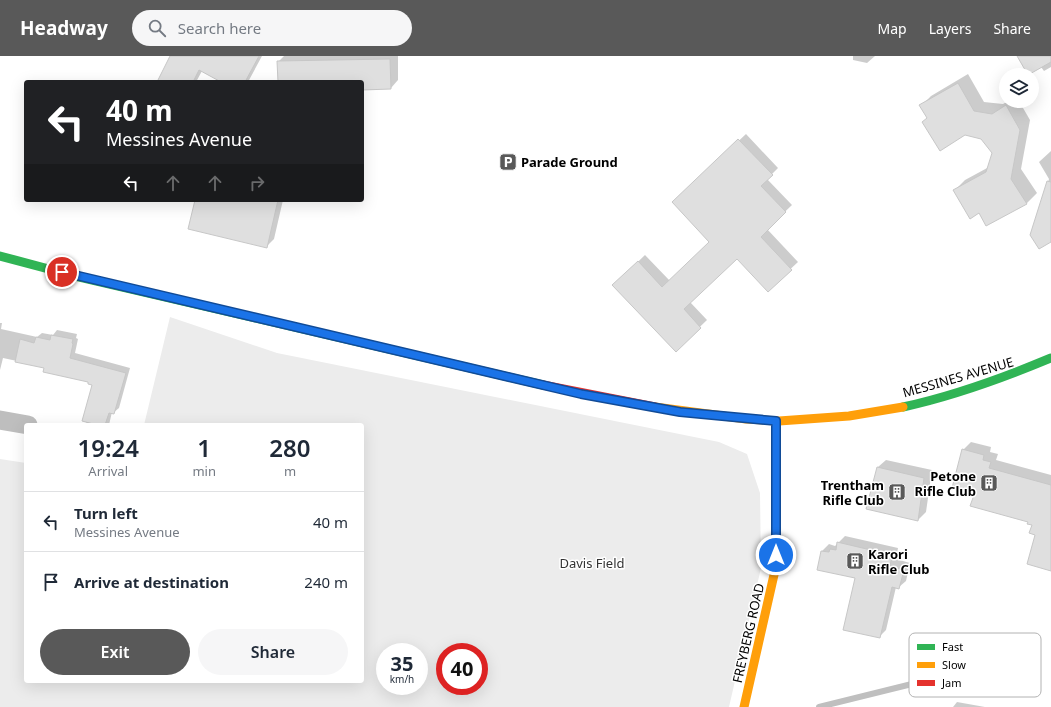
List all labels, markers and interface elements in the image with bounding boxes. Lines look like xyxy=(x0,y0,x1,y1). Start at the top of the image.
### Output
search box xyxy=(132,10,412,46)
text: Headway xyxy=(20,15,108,41)
icon: search xyxy=(146,17,168,39)
text: Search here xyxy=(178,18,261,38)
text: Map xyxy=(878,19,907,38)
text: Layers xyxy=(929,19,971,38)
text: Share xyxy=(993,19,1031,38)
map controls xyxy=(999,68,1039,108)
button: layers xyxy=(999,68,1039,108)
text: 40 m xyxy=(106,91,173,129)
icon: left xyxy=(40,96,92,148)
text: Messines Avenue xyxy=(106,127,252,151)
parking icon: Parade Ground xyxy=(498,152,518,172)
place label: Parade Ground xyxy=(521,153,618,171)
icon: left xyxy=(120,172,142,194)
icon: ahead xyxy=(162,172,184,194)
icon: ahead xyxy=(204,172,226,194)
icon: right xyxy=(246,172,268,194)
pin xyxy=(45,255,79,289)
icon: arrive xyxy=(51,261,73,283)
street label: MESSINES AVENUE xyxy=(900,353,1016,401)
text: 19:24 xyxy=(77,431,139,464)
text: 1 xyxy=(197,431,211,464)
text: 280 xyxy=(269,431,311,464)
text: Arrival xyxy=(88,462,128,480)
text: min xyxy=(192,462,216,480)
text: m xyxy=(284,462,296,480)
place label: Petone Rifle Club xyxy=(915,467,976,500)
building icon: Petone Rifle Club xyxy=(979,473,999,493)
place label: Trentham Rifle Club xyxy=(821,476,884,509)
building icon: Trentham Rifle Club xyxy=(887,482,907,502)
text: Turn left xyxy=(74,503,138,523)
icon: left xyxy=(40,511,62,533)
text: 40 m xyxy=(313,512,348,532)
text: Messines Avenue xyxy=(74,523,180,541)
position arrow xyxy=(755,534,797,576)
place label: Karori Rifle Club xyxy=(868,545,929,578)
building icon: Karori Rifle Club xyxy=(845,551,865,571)
park label: Davis Field xyxy=(559,554,625,572)
icon: arrive xyxy=(40,571,62,593)
text: Arrive at destination xyxy=(74,572,229,592)
text: 240 m xyxy=(304,572,348,592)
street label: FREYBERG ROAD xyxy=(728,581,768,685)
button: Exit xyxy=(40,629,190,675)
button: Share xyxy=(198,629,348,675)
legend xyxy=(909,633,1041,697)
text: Fast xyxy=(942,639,963,654)
speed limit sign: 40 xyxy=(436,643,488,695)
text: 35 xyxy=(391,650,413,677)
text: Slow xyxy=(942,657,966,672)
text: km/h xyxy=(390,672,414,686)
text: Jam xyxy=(941,675,961,690)

